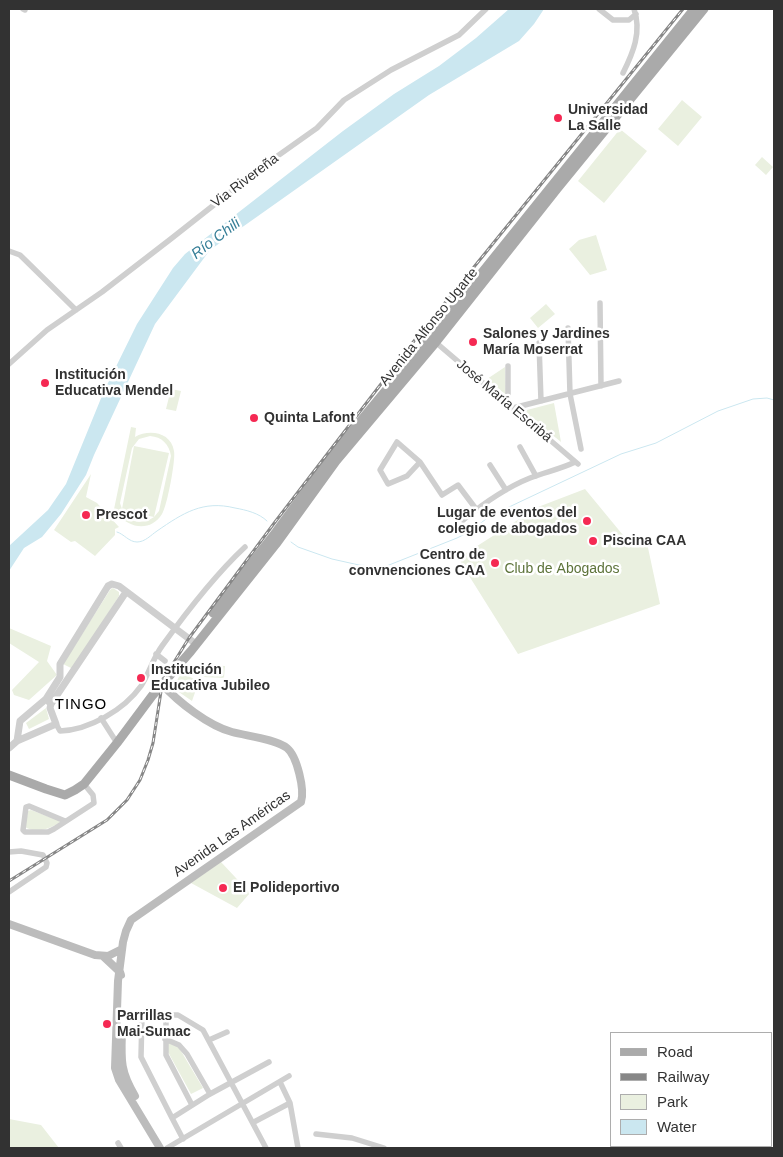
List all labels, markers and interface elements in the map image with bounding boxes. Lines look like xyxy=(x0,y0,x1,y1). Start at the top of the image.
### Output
place label: Universidad La Salle xyxy=(568,102,648,134)
marker: Universidad La Salle xyxy=(552,112,564,124)
street label: Via Rivereña xyxy=(208,150,282,212)
water label: Río Chili xyxy=(188,215,244,263)
street label: Avenida Alfonso Ugarte xyxy=(376,265,482,389)
place label: Salones y Jardines María Moserrat xyxy=(483,326,610,358)
marker: Salones y Jardines María Moserrat xyxy=(467,336,479,348)
street label: José María Escribá xyxy=(453,356,555,446)
place label: Institución Educativa Mendel xyxy=(55,367,173,400)
marker: Institución Educativa Mendel xyxy=(39,377,51,389)
place label: Quinta Lafont xyxy=(264,410,355,426)
marker: Quinta Lafont xyxy=(248,412,260,424)
place label: Lugar de eventos del colegio de abogados xyxy=(437,505,577,538)
place label: Prescot xyxy=(96,507,147,523)
marker: Prescot xyxy=(80,509,92,521)
marker: Lugar de eventos del colegio de abogados xyxy=(581,515,593,527)
place label: Piscina CAA xyxy=(603,533,686,549)
marker: Piscina CAA xyxy=(587,535,599,547)
place label: Centro de convnenciones CAA xyxy=(349,547,485,580)
marker: Centro de convnenciones CAA xyxy=(489,557,501,569)
park label: Club de Abogados xyxy=(504,561,620,577)
place label: Institución Educativa Jubileo xyxy=(151,662,270,694)
marker: Institución Educativa Jubileo xyxy=(135,672,147,684)
district label: TINGO xyxy=(54,696,108,714)
street label: Avenida Las Américas xyxy=(170,787,294,881)
place label: El Polideportivo xyxy=(233,880,340,896)
marker: El Polideportivo xyxy=(217,882,229,894)
place label: Parrillas Mai-Sumac xyxy=(117,1008,191,1040)
marker: Parrillas Mai-Sumac xyxy=(101,1018,113,1030)
legend xyxy=(610,1032,773,1147)
text: Road xyxy=(657,1043,693,1060)
text: Railway xyxy=(657,1068,710,1085)
text: Park xyxy=(657,1093,688,1110)
text: Water xyxy=(657,1118,696,1135)

